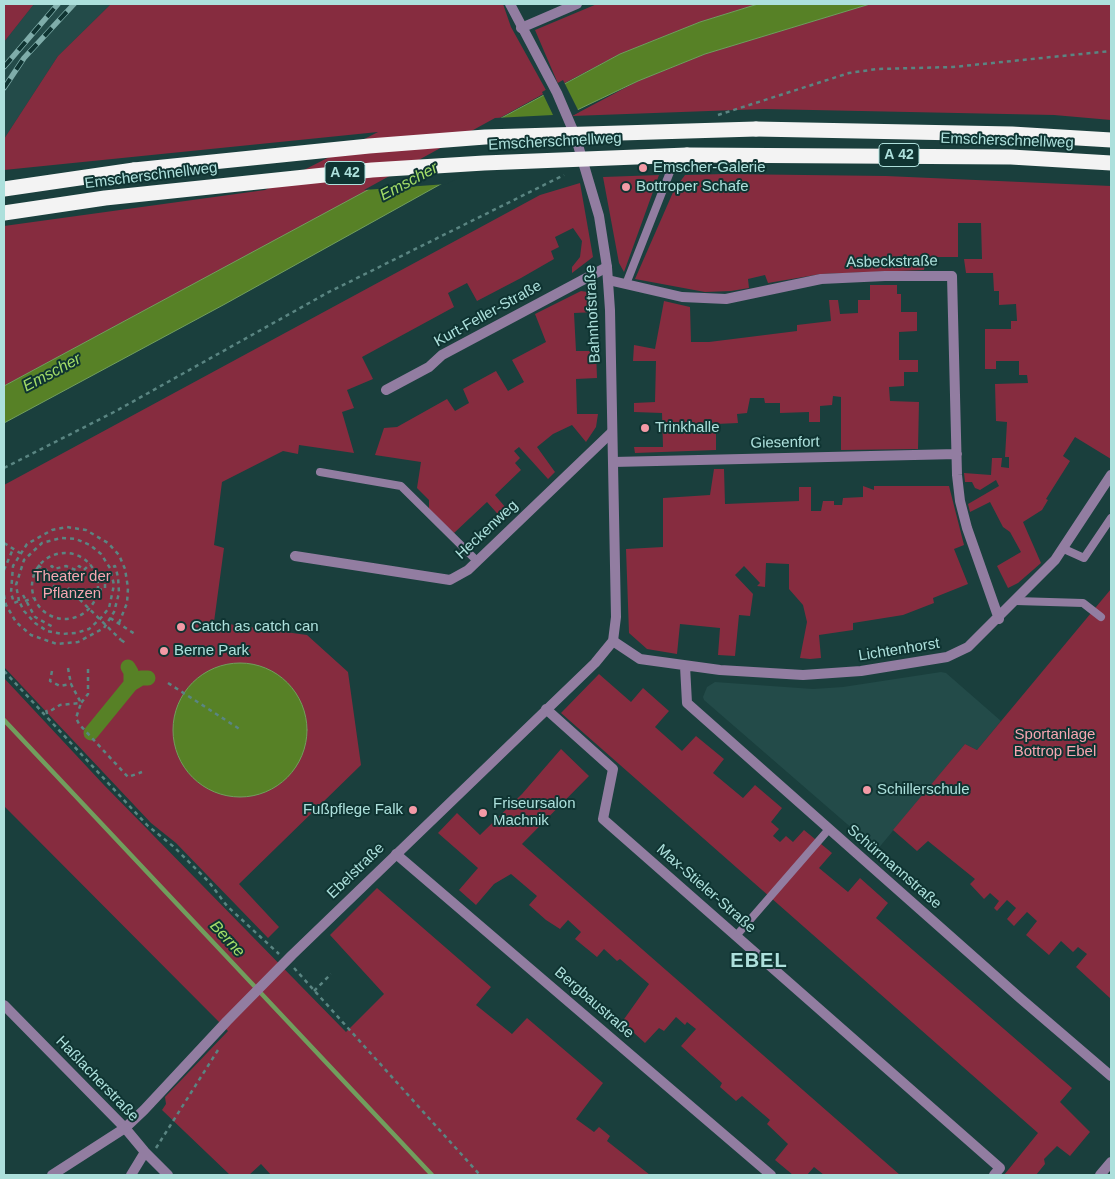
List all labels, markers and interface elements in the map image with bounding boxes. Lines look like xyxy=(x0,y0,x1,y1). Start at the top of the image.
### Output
street label: Emscherschnellweg xyxy=(488,130,622,154)
street label: Emscherschnellweg xyxy=(940,130,1074,152)
road number: A 42 xyxy=(879,144,919,166)
street label: Emscherschnellweg xyxy=(84,159,218,193)
water label: Emscher xyxy=(377,159,441,205)
place label: Emscher-Galerie xyxy=(653,159,766,177)
road number: A 42 xyxy=(325,162,365,184)
marker: Emscher-Galerie xyxy=(637,162,649,174)
place label: Bottroper Schafe xyxy=(636,178,749,196)
marker: Bottroper Schafe xyxy=(620,181,632,193)
street label: Asbeckstraße xyxy=(846,252,938,272)
street label: Bahnhofstraße xyxy=(581,264,605,364)
street label: Kurt-Feller-Straße xyxy=(431,277,545,351)
water label: Emscher xyxy=(20,350,84,396)
place label: Trinkhalle xyxy=(655,419,719,437)
marker: Trinkhalle xyxy=(639,422,651,434)
street label: Giesenfort xyxy=(750,433,820,453)
street label: Heckenweg xyxy=(452,497,522,563)
park label: Theater der Pflanzen xyxy=(33,568,111,603)
place label: Catch as catch can xyxy=(191,618,319,636)
marker: Catch as catch can xyxy=(175,621,187,633)
street label: Lichtenhorst xyxy=(857,635,941,665)
place label: Berne Park xyxy=(174,642,249,660)
marker: Berne Park xyxy=(158,645,170,657)
park label: Sportanlage Bottrop Ebel xyxy=(1014,726,1096,761)
place label: Schillerschule xyxy=(877,781,970,799)
marker: Schillerschule xyxy=(861,784,873,796)
place label: Friseursalon Machnik xyxy=(493,795,576,830)
place label: Fußpflege Falk xyxy=(303,801,403,819)
marker: Fußpflege Falk xyxy=(407,804,419,816)
marker: Friseursalon Machnik xyxy=(477,807,489,819)
street label: Schürmannstraße xyxy=(843,821,945,913)
street label: Ebelstraße xyxy=(324,839,388,903)
street label: Max-Stieler-Straße xyxy=(653,841,759,937)
water label: Berne xyxy=(205,917,249,961)
district label: EBEL xyxy=(730,949,788,973)
street label: Bergbaustraße xyxy=(551,964,637,1042)
street label: Haßlacherstraße xyxy=(52,1033,142,1125)

